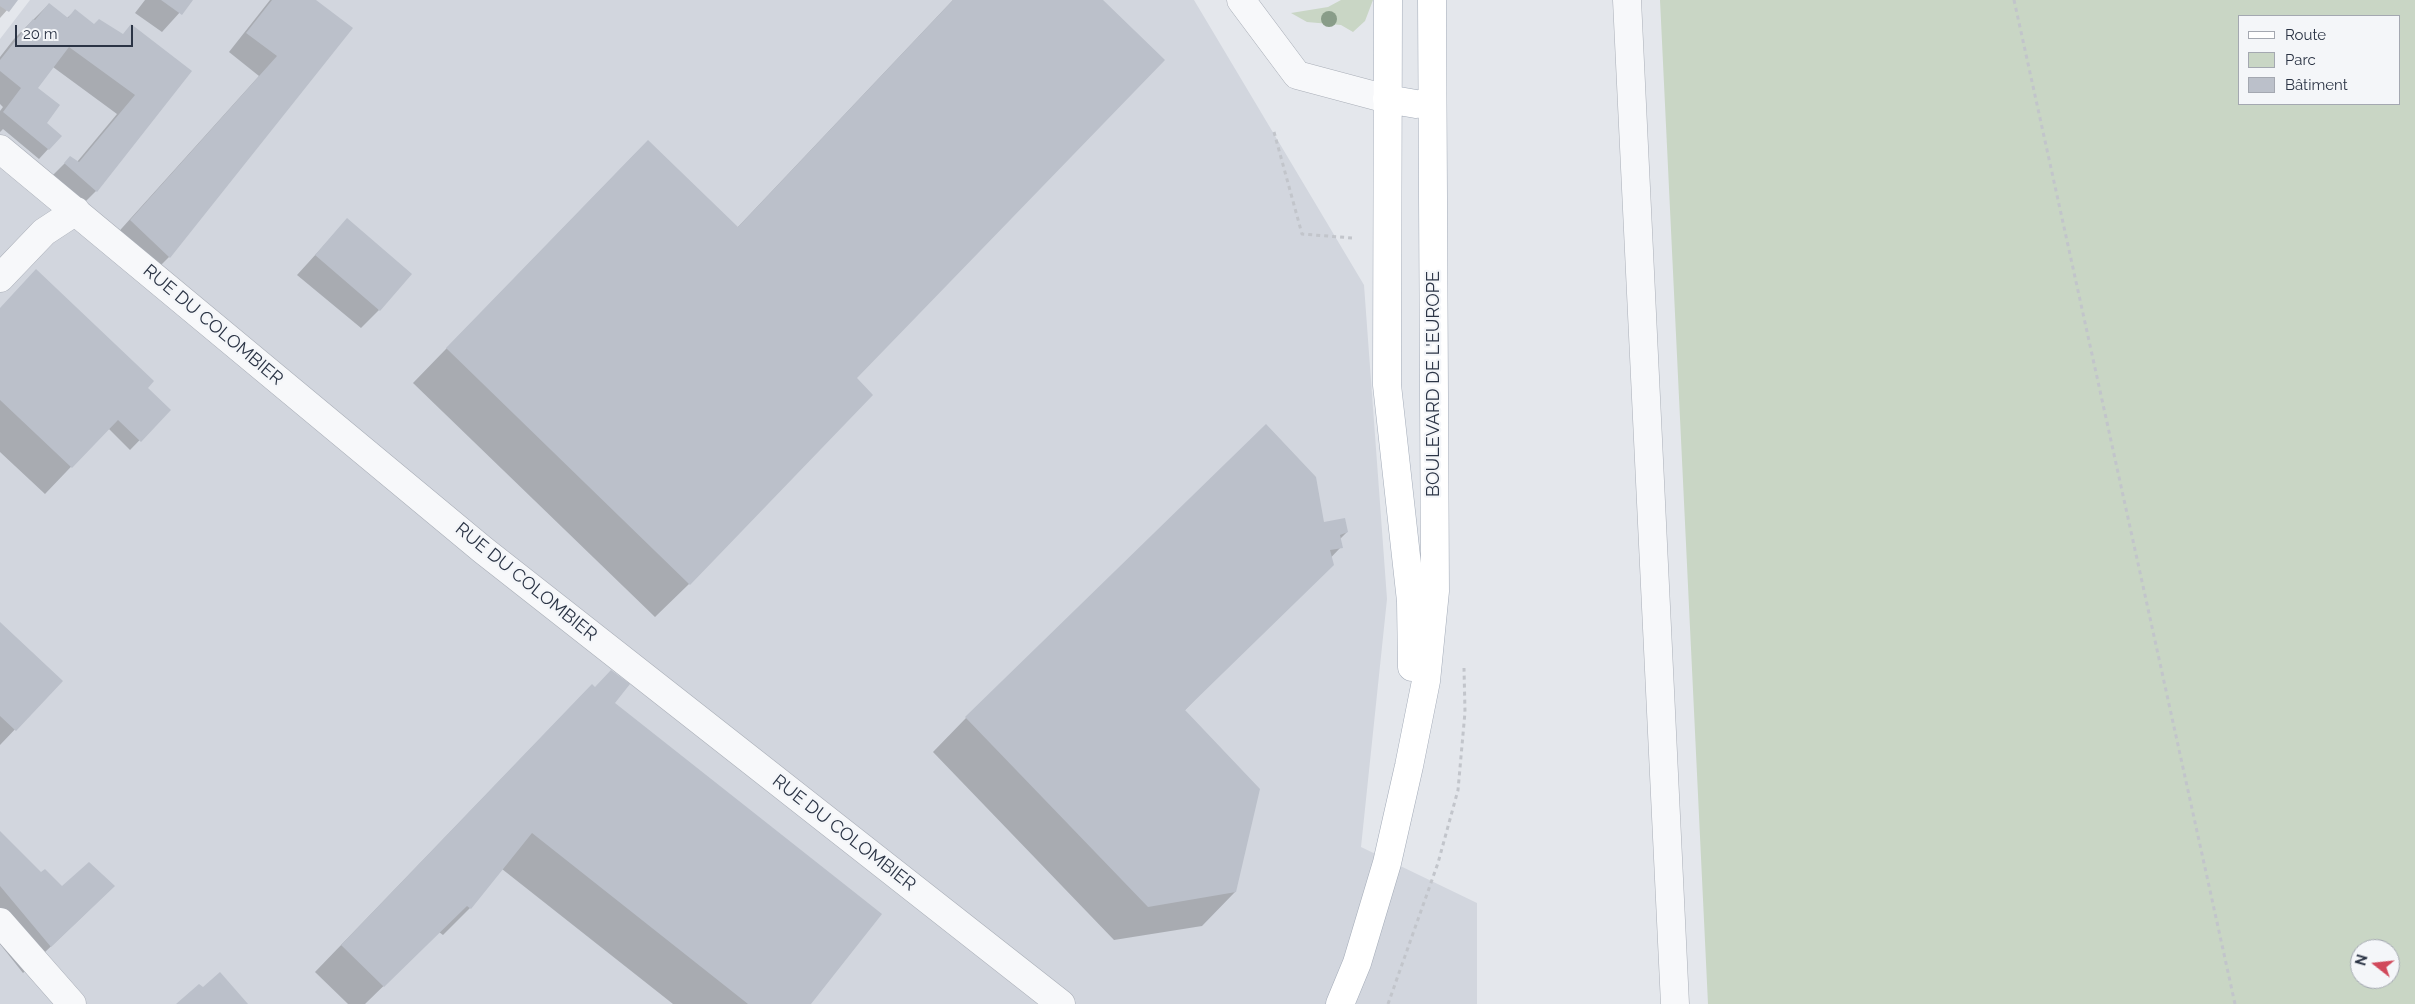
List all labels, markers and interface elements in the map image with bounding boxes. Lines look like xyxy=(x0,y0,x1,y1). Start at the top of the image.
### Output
scale bar xyxy=(18,15,135,47)
legend xyxy=(2238,15,2400,105)
text: 20 m xyxy=(23,25,58,43)
text: Route xyxy=(2285,26,2326,44)
text: Parc xyxy=(2285,51,2316,69)
text: Bâtiment xyxy=(2285,76,2348,94)
street label: RUE DU COLOMBIER xyxy=(139,260,287,390)
street label: BOULEVARD DE L'EUROPE xyxy=(1423,271,1445,497)
street label: RUE DU COLOMBIER xyxy=(451,518,601,646)
street label: RUE DU COLOMBIER xyxy=(768,770,920,896)
north arrow xyxy=(2350,939,2400,989)
text: N xyxy=(2352,953,2371,967)

